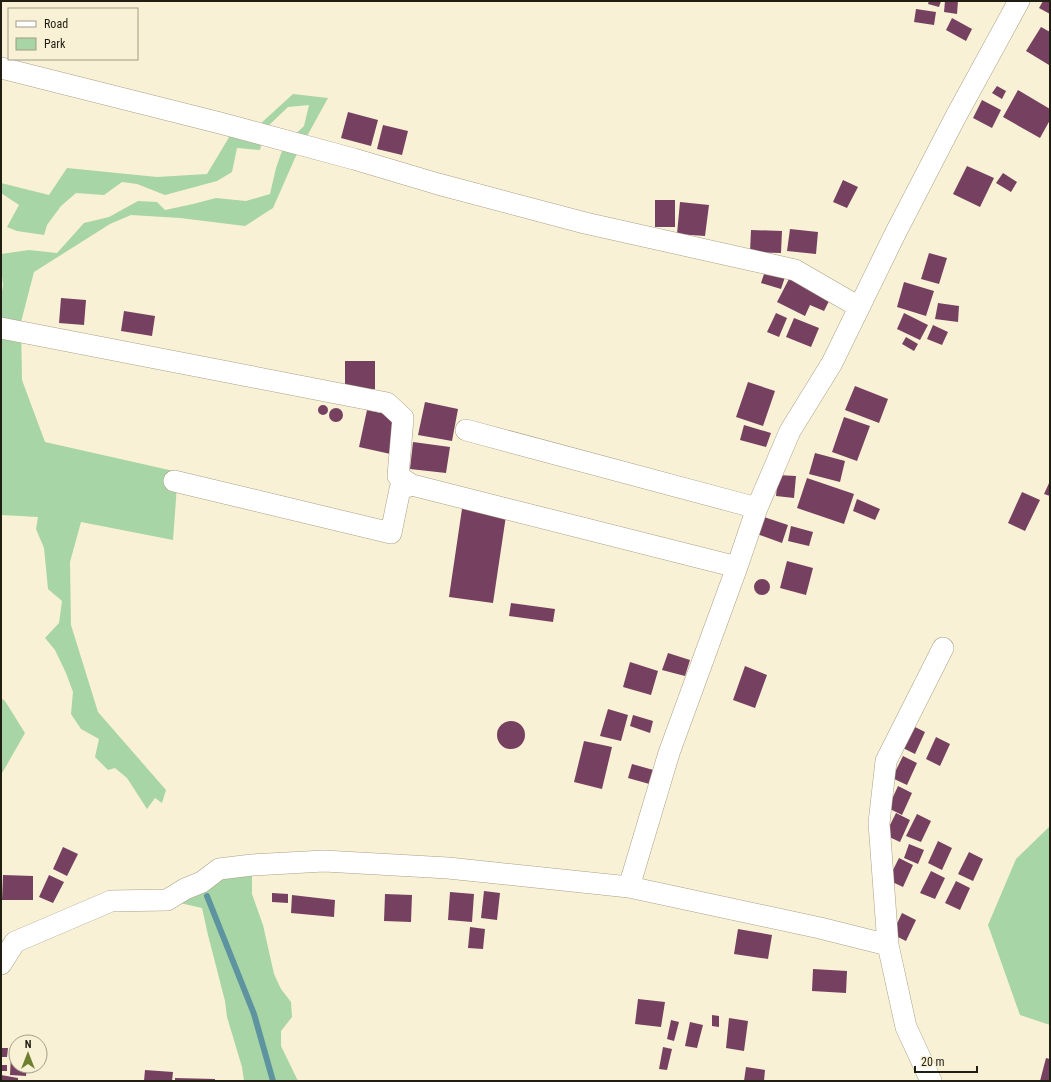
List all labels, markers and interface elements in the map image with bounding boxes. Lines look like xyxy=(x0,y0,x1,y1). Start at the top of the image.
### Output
legend xyxy=(8,8,138,60)
text: Road xyxy=(44,17,68,31)
text: Park xyxy=(44,37,66,51)
north arrow xyxy=(8,1034,48,1074)
text: N xyxy=(25,1038,32,1051)
scale bar xyxy=(915,1048,977,1074)
text: 20 m xyxy=(921,1055,945,1069)

